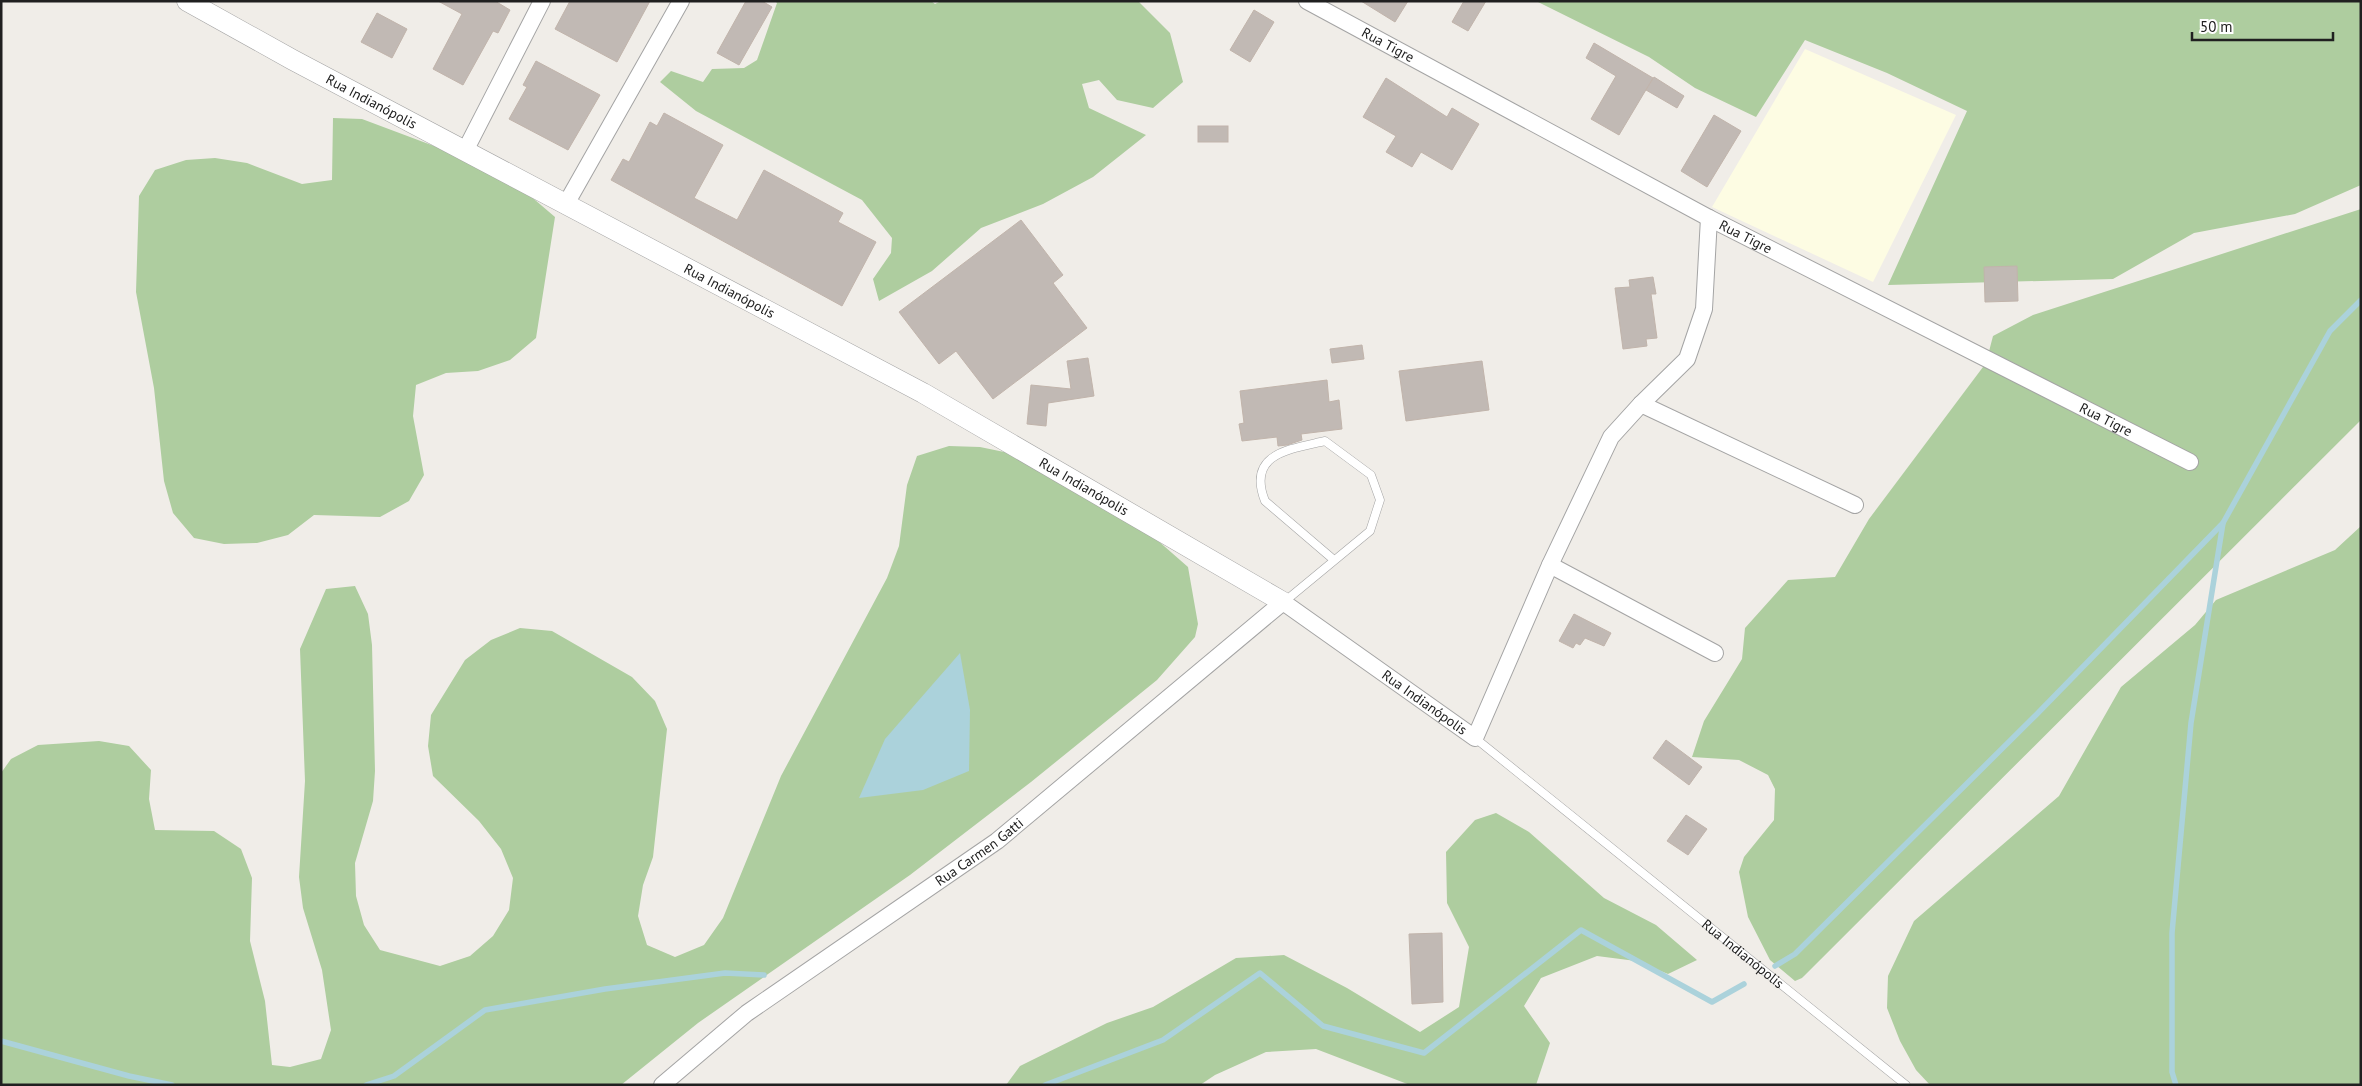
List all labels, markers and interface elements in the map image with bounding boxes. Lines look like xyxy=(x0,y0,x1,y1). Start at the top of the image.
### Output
scale bar xyxy=(2192,10,2333,42)
text: 50 m xyxy=(2200,17,2233,36)
street label: Rua Tigre xyxy=(1359,23,1417,66)
street label: Rua Indianópolis xyxy=(323,70,420,133)
street label: Rua Tigre xyxy=(1716,216,1775,258)
street label: Rua Indianópolis xyxy=(681,259,778,322)
street label: Rua Tigre xyxy=(2077,398,2135,440)
street label: Rua Indianópolis xyxy=(1036,453,1132,519)
street label: Rua Indianópolis xyxy=(1378,666,1471,739)
street label: Rua Carmen Gatti xyxy=(932,814,1027,890)
street label: Rua Indianópolis xyxy=(1698,915,1788,992)

